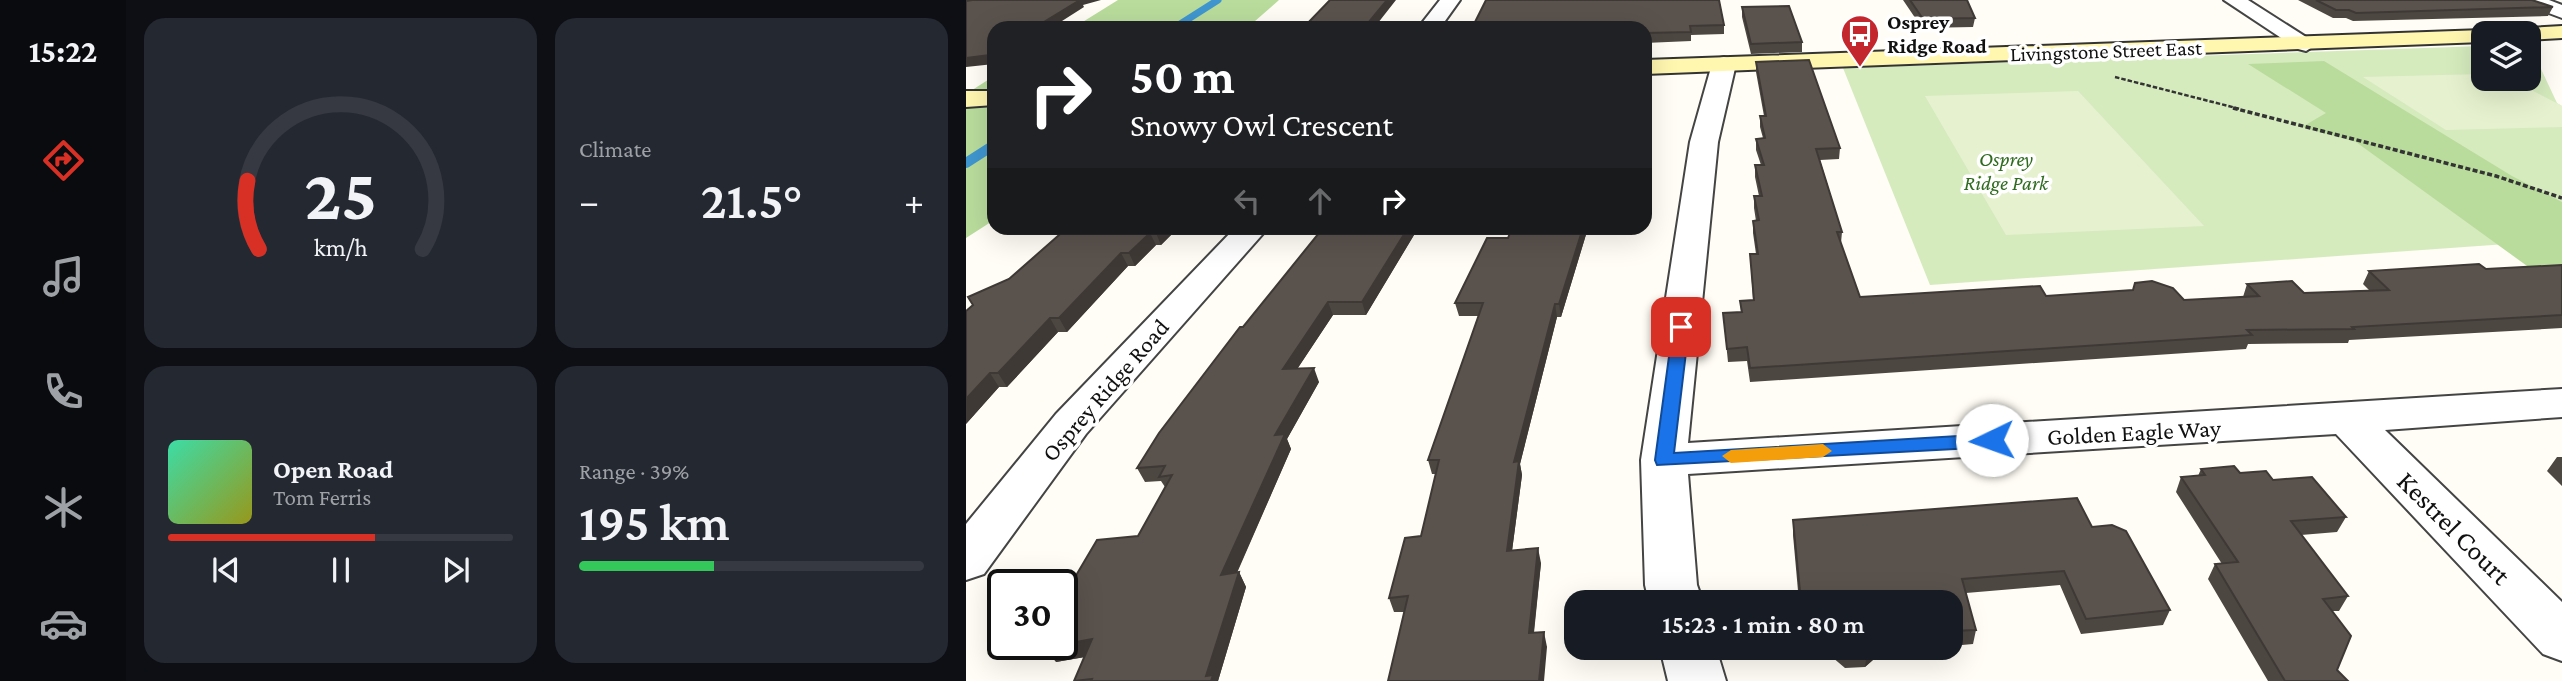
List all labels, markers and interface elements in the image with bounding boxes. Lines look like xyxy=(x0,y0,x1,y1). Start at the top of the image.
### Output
place label: Osprey Ridge Road xyxy=(1887,10,1987,58)
bus stop icon: Osprey Ridge Road xyxy=(1839,13,1881,68)
map controls xyxy=(2471,21,2541,91)
button: layers xyxy=(2471,21,2541,91)
text: 15:22 xyxy=(29,33,97,69)
street label: Livingstone Street East xyxy=(2010,36,2203,66)
icon: right xyxy=(1015,49,1106,140)
text: 50 m xyxy=(1130,49,1235,104)
text: Snowy Owl Crescent xyxy=(1130,107,1393,143)
icon: directions xyxy=(39,136,88,185)
text: Climate xyxy=(579,136,651,162)
park label: Osprey Ridge Park xyxy=(1964,147,2049,195)
text: 25 xyxy=(304,154,377,235)
text: 21.5° xyxy=(701,171,802,229)
text: − xyxy=(579,180,599,222)
text: + xyxy=(904,180,924,222)
icon: left xyxy=(1228,182,1266,220)
icon: ahead xyxy=(1301,182,1339,220)
icon: right xyxy=(1374,182,1412,220)
text: km/h xyxy=(314,234,367,261)
icon: music xyxy=(39,252,88,301)
pin xyxy=(1651,297,1711,357)
icon: arrive xyxy=(1662,308,1700,346)
street label: Osprey Ridge Road xyxy=(1036,313,1174,467)
icon: phone xyxy=(39,367,88,416)
position arrow xyxy=(1955,403,2029,477)
street label: Golden Eagle Way xyxy=(2046,414,2223,450)
text: Open Road xyxy=(273,455,393,484)
text: Range · 39% xyxy=(579,458,689,484)
street label: Kestrel Court xyxy=(2391,465,2517,591)
icon: climate xyxy=(39,483,88,532)
text: Tom Ferris xyxy=(273,484,371,510)
text: 195 km xyxy=(579,493,730,551)
icon: previous xyxy=(207,551,245,589)
icon: pause xyxy=(322,551,360,589)
icon: next xyxy=(437,551,475,589)
speed limit sign: 30 xyxy=(987,569,1078,660)
icon: car xyxy=(39,599,88,648)
text: 15:23 · 1 min · 80 m xyxy=(1662,610,1865,639)

